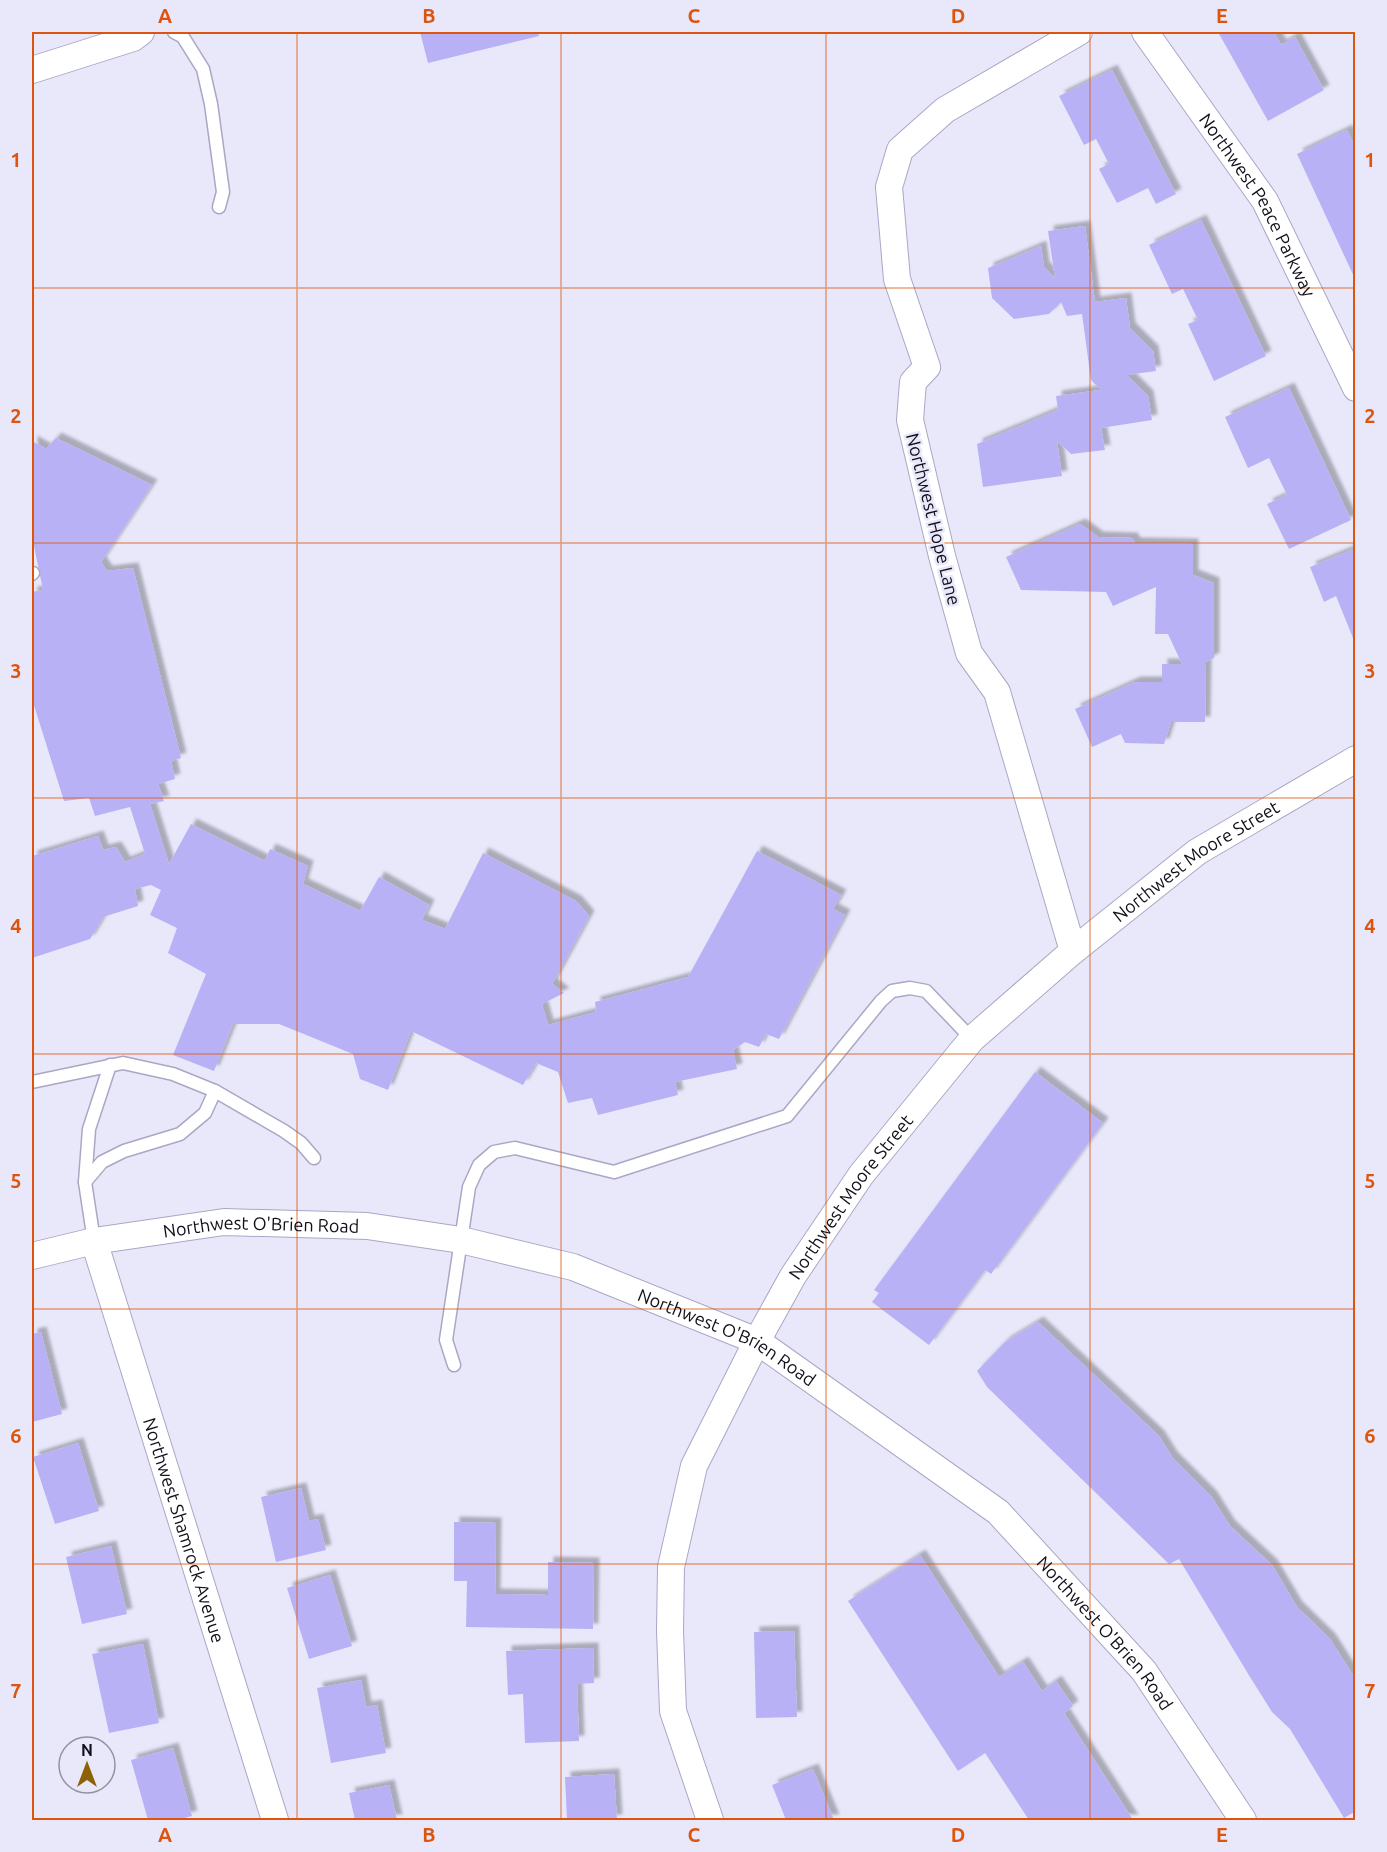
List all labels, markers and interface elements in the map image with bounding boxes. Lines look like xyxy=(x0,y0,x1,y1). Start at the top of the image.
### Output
text: A xyxy=(158,4,172,27)
text: B xyxy=(422,4,436,27)
text: C xyxy=(688,4,701,27)
text: D xyxy=(951,4,965,27)
text: E xyxy=(1216,4,1228,27)
street label: Northwest Peace Parkway xyxy=(1196,109,1320,300)
text: 1 xyxy=(10,148,22,171)
text: 1 xyxy=(1364,148,1376,171)
text: 2 xyxy=(10,404,22,427)
text: 2 xyxy=(1364,404,1376,427)
street label: Northwest Hope Lane xyxy=(903,431,965,607)
text: 3 xyxy=(10,659,22,682)
text: 3 xyxy=(1364,659,1376,682)
street label: Northwest Moore Street xyxy=(1109,796,1282,925)
text: 4 xyxy=(10,914,22,937)
text: 4 xyxy=(1364,914,1376,937)
street label: Northwest Moore Street xyxy=(784,1110,916,1283)
text: 5 xyxy=(10,1169,22,1192)
text: 5 xyxy=(1364,1169,1376,1192)
street label: Northwest O'Brien Road xyxy=(161,1212,360,1241)
street label: Northwest O'Brien Road xyxy=(635,1284,820,1390)
street label: Northwest Shamrock Avenue xyxy=(140,1415,229,1645)
text: 6 xyxy=(10,1424,22,1447)
text: 6 xyxy=(1364,1424,1376,1447)
street label: Northwest O'Brien Road xyxy=(1033,1552,1177,1714)
text: 7 xyxy=(10,1679,22,1702)
text: 7 xyxy=(1364,1679,1376,1702)
north arrow xyxy=(57,1735,117,1795)
text: N xyxy=(81,1741,93,1759)
text: A xyxy=(158,1823,172,1846)
text: B xyxy=(422,1823,436,1846)
text: C xyxy=(688,1823,701,1846)
text: D xyxy=(951,1823,965,1846)
text: E xyxy=(1216,1823,1228,1846)

